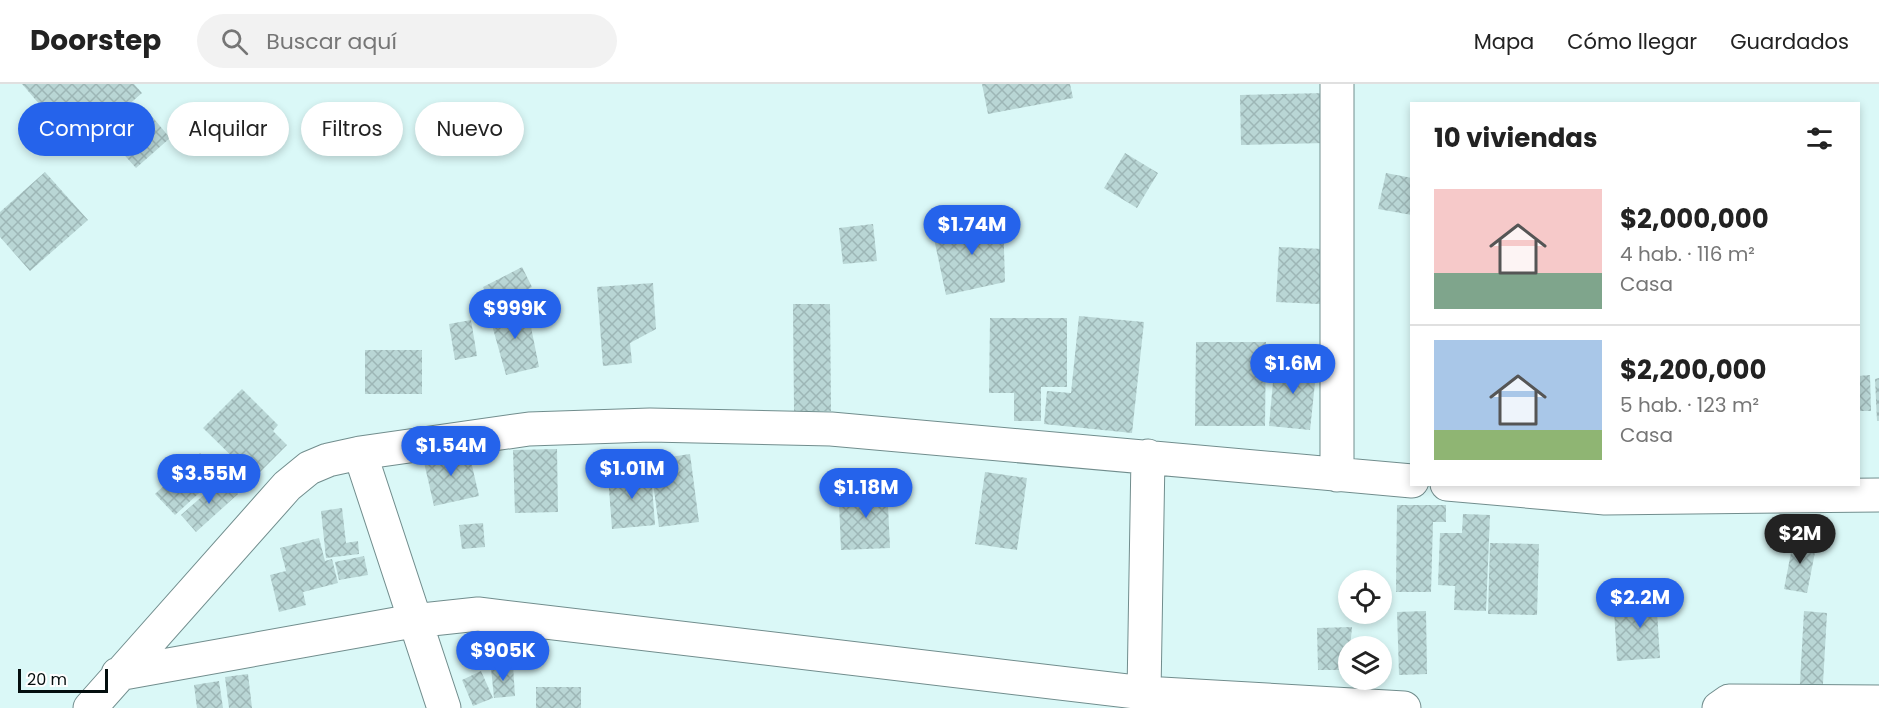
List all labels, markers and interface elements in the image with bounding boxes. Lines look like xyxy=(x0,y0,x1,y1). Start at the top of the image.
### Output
search box xyxy=(197,14,617,68)
text: Doorstep xyxy=(30,21,161,60)
icon: search xyxy=(218,25,251,58)
text: Buscar aquí xyxy=(266,26,397,57)
text: Mapa xyxy=(1474,27,1534,56)
text: Cómo llegar xyxy=(1567,27,1697,56)
text: Guardados xyxy=(1730,27,1849,56)
chip: Comprar xyxy=(18,102,155,156)
chip: Alquilar xyxy=(167,102,289,156)
chip: Filtros xyxy=(301,102,403,156)
chip: Nuevo xyxy=(415,102,524,156)
text: 10 viviendas xyxy=(1434,120,1598,156)
icon: filters xyxy=(1803,122,1836,155)
text: $2,000,000 xyxy=(1620,201,1769,237)
pin: $1.74M xyxy=(923,205,1021,256)
text: $1.74M xyxy=(938,210,1006,238)
icon: home xyxy=(1482,213,1554,285)
text: 4 hab. · 116 m² xyxy=(1620,240,1755,268)
text: Casa xyxy=(1620,270,1673,298)
pin: $999K xyxy=(473,289,557,340)
text: $999K xyxy=(483,294,547,322)
pin: $1.6M xyxy=(1251,344,1335,395)
text: $1.6M xyxy=(1264,349,1322,377)
text: $2,200,000 xyxy=(1620,352,1766,388)
icon: home xyxy=(1482,364,1554,436)
text: 5 hab. · 123 m² xyxy=(1620,391,1759,419)
text: Casa xyxy=(1620,421,1673,449)
pin: $1.54M xyxy=(402,426,500,477)
text: $1.54M xyxy=(415,431,487,459)
pin: $1.01M xyxy=(583,449,681,500)
pin: $3.55M xyxy=(160,454,258,505)
text: $1.01M xyxy=(599,454,665,482)
text: $3.55M xyxy=(171,459,247,487)
pin: $1.18M xyxy=(817,468,915,519)
text: $1.18M xyxy=(833,473,899,501)
pin: $2M xyxy=(1771,514,1829,565)
text: $2M xyxy=(1779,519,1821,547)
map controls xyxy=(1338,570,1392,690)
button: locate xyxy=(1338,570,1392,624)
pin: $2.2M xyxy=(1598,578,1682,629)
text: $2.2M xyxy=(1610,583,1670,611)
pin: $905K xyxy=(461,631,545,682)
text: $905K xyxy=(470,636,536,664)
button: layers xyxy=(1338,636,1392,690)
scale bar xyxy=(18,666,108,694)
text: 20 m xyxy=(27,668,67,691)

